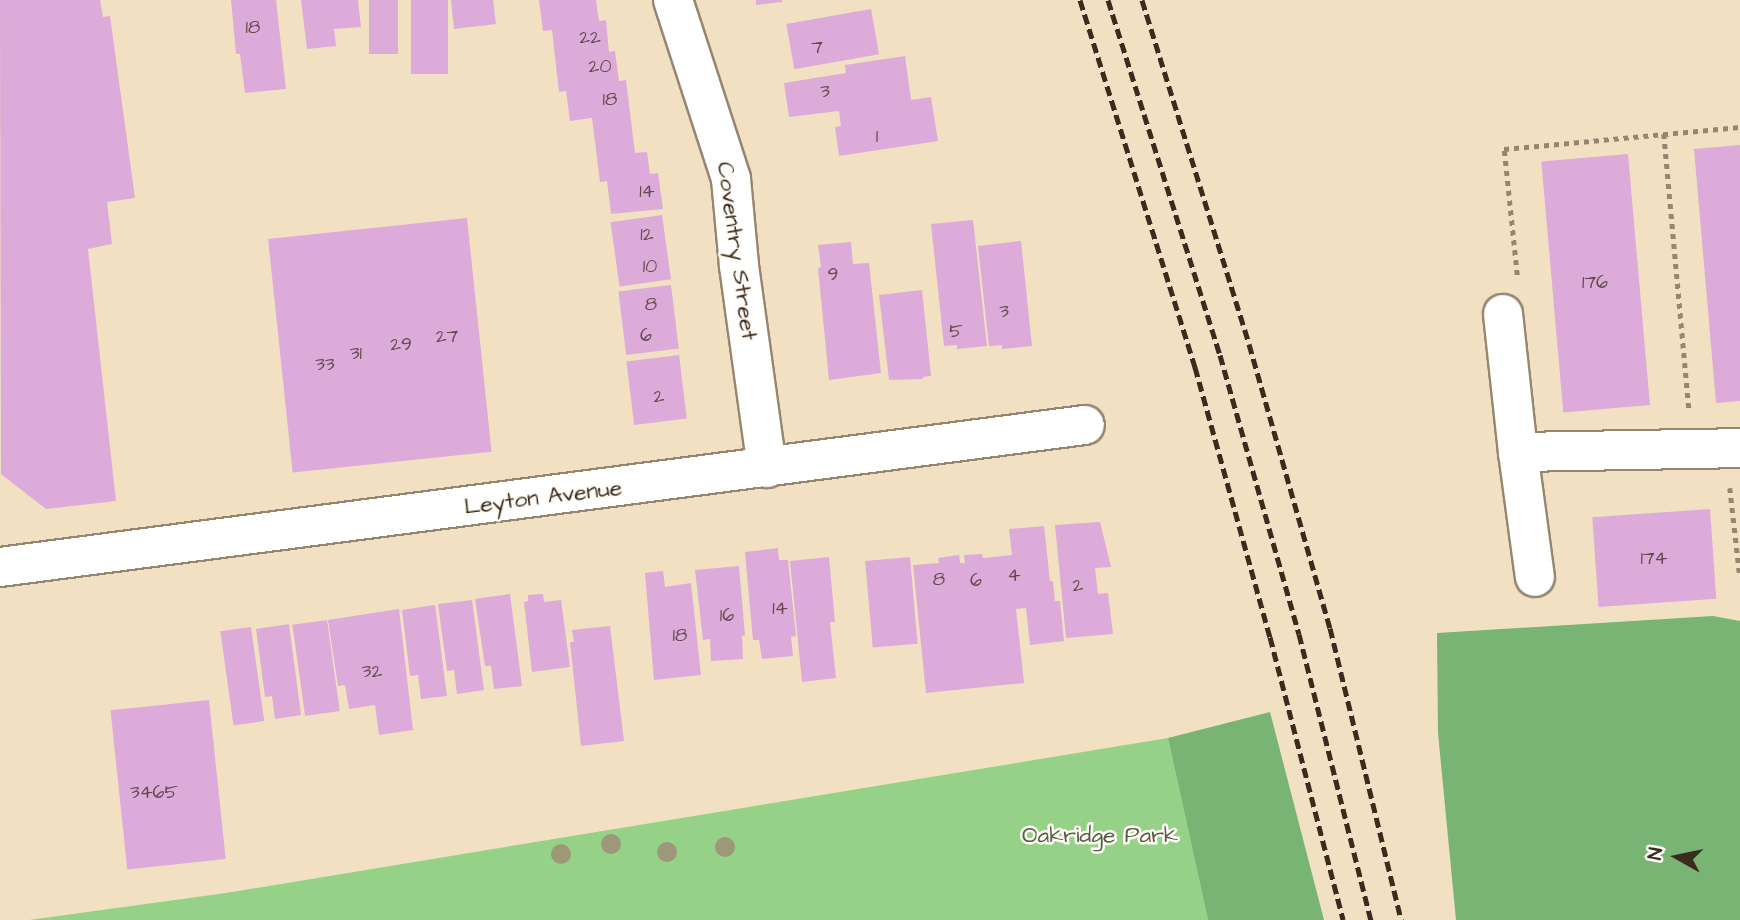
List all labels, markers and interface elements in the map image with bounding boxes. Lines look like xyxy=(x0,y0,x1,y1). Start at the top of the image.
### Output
house number: 18 xyxy=(246,17,260,39)
house number: 22 xyxy=(579,27,601,49)
house number: 7 xyxy=(811,37,823,59)
house number: 20 xyxy=(589,56,611,78)
house number: 3 xyxy=(820,81,830,103)
house number: 18 xyxy=(603,89,617,111)
house number: 1 xyxy=(876,126,878,148)
street label: Coventry Street xyxy=(711,160,763,342)
house number: 14 xyxy=(639,181,655,203)
house number: 12 xyxy=(640,224,654,246)
house number: 10 xyxy=(643,256,657,278)
house number: 9 xyxy=(828,264,838,286)
house number: 176 xyxy=(1582,272,1608,294)
house number: 8 xyxy=(645,294,657,316)
house number: 3 xyxy=(999,301,1009,323)
house number: 5 xyxy=(949,321,963,343)
house number: 6 xyxy=(640,325,652,347)
house number: 27 xyxy=(436,326,458,348)
house number: 29 xyxy=(390,334,412,356)
house number: 31 xyxy=(350,343,362,365)
house number: 33 xyxy=(315,354,335,376)
house number: 2 xyxy=(654,386,664,408)
street label: Leyton Avenue xyxy=(463,474,623,520)
house number: 174 xyxy=(1640,548,1668,570)
house number: 4 xyxy=(1008,565,1020,587)
house number: 8 xyxy=(933,569,945,591)
house number: 6 xyxy=(970,570,982,592)
house number: 2 xyxy=(1073,575,1083,597)
house number: 14 xyxy=(772,598,788,620)
house number: 16 xyxy=(720,605,734,627)
house number: 18 xyxy=(673,625,687,647)
house number: 32 xyxy=(362,661,382,683)
house number: 3465 xyxy=(130,782,178,804)
park label: Oakridge Park xyxy=(1022,821,1178,849)
north arrow xyxy=(1642,822,1712,892)
text: N xyxy=(1641,846,1670,862)

